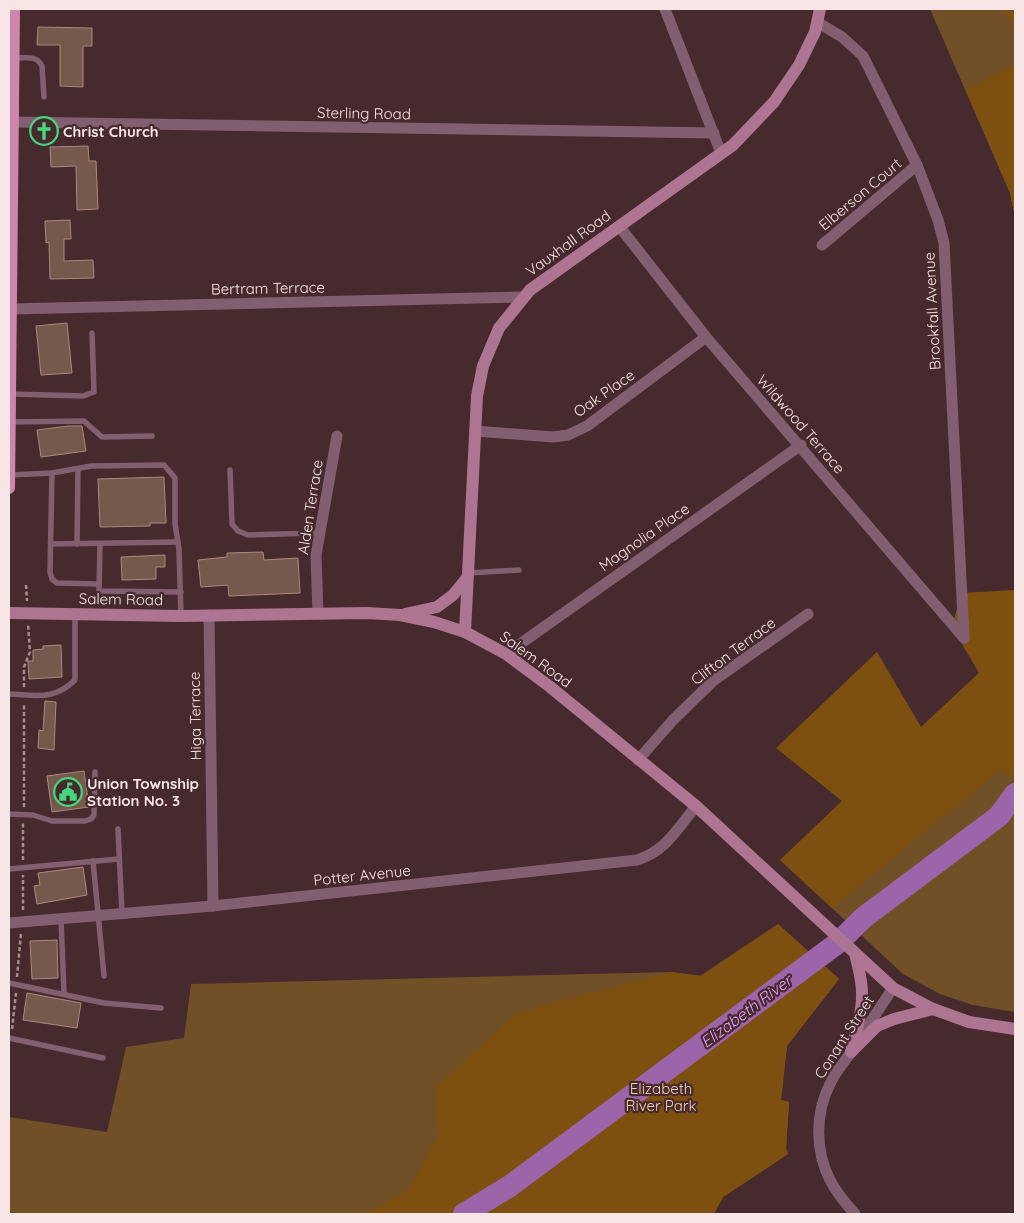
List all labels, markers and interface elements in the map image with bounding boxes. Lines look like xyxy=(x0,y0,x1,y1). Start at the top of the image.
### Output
street label: Sterling Road xyxy=(317,103,411,123)
church icon: Christ Church xyxy=(29,116,59,146)
place label: Christ Church xyxy=(63,122,159,141)
street label: Elberson Court xyxy=(815,154,905,234)
street label: Vauxhall Road xyxy=(522,206,614,280)
street label: Brookfall Avenue xyxy=(919,252,945,370)
street label: Bertram Terrace xyxy=(211,278,325,298)
street label: Oak Place xyxy=(570,365,638,421)
street label: Wildwood Terrace xyxy=(753,371,849,477)
street label: Alden Terrace xyxy=(293,458,327,556)
street label: Magnolia Place xyxy=(595,499,693,575)
street label: Salem Road xyxy=(79,589,163,609)
street label: Clifton Terrace xyxy=(687,613,779,689)
street label: Salem Road xyxy=(496,627,576,691)
street label: Higa Terrace xyxy=(185,671,205,761)
place label: Union Township Station No. 3 xyxy=(87,774,199,810)
public building icon: Union Township Station No. 3 xyxy=(53,777,83,807)
street label: Potter Avenue xyxy=(312,860,412,890)
water label: Elizabeth River xyxy=(696,969,797,1052)
street label: Conant Street xyxy=(810,992,878,1082)
park label: Elizabeth River Park xyxy=(625,1079,697,1115)

